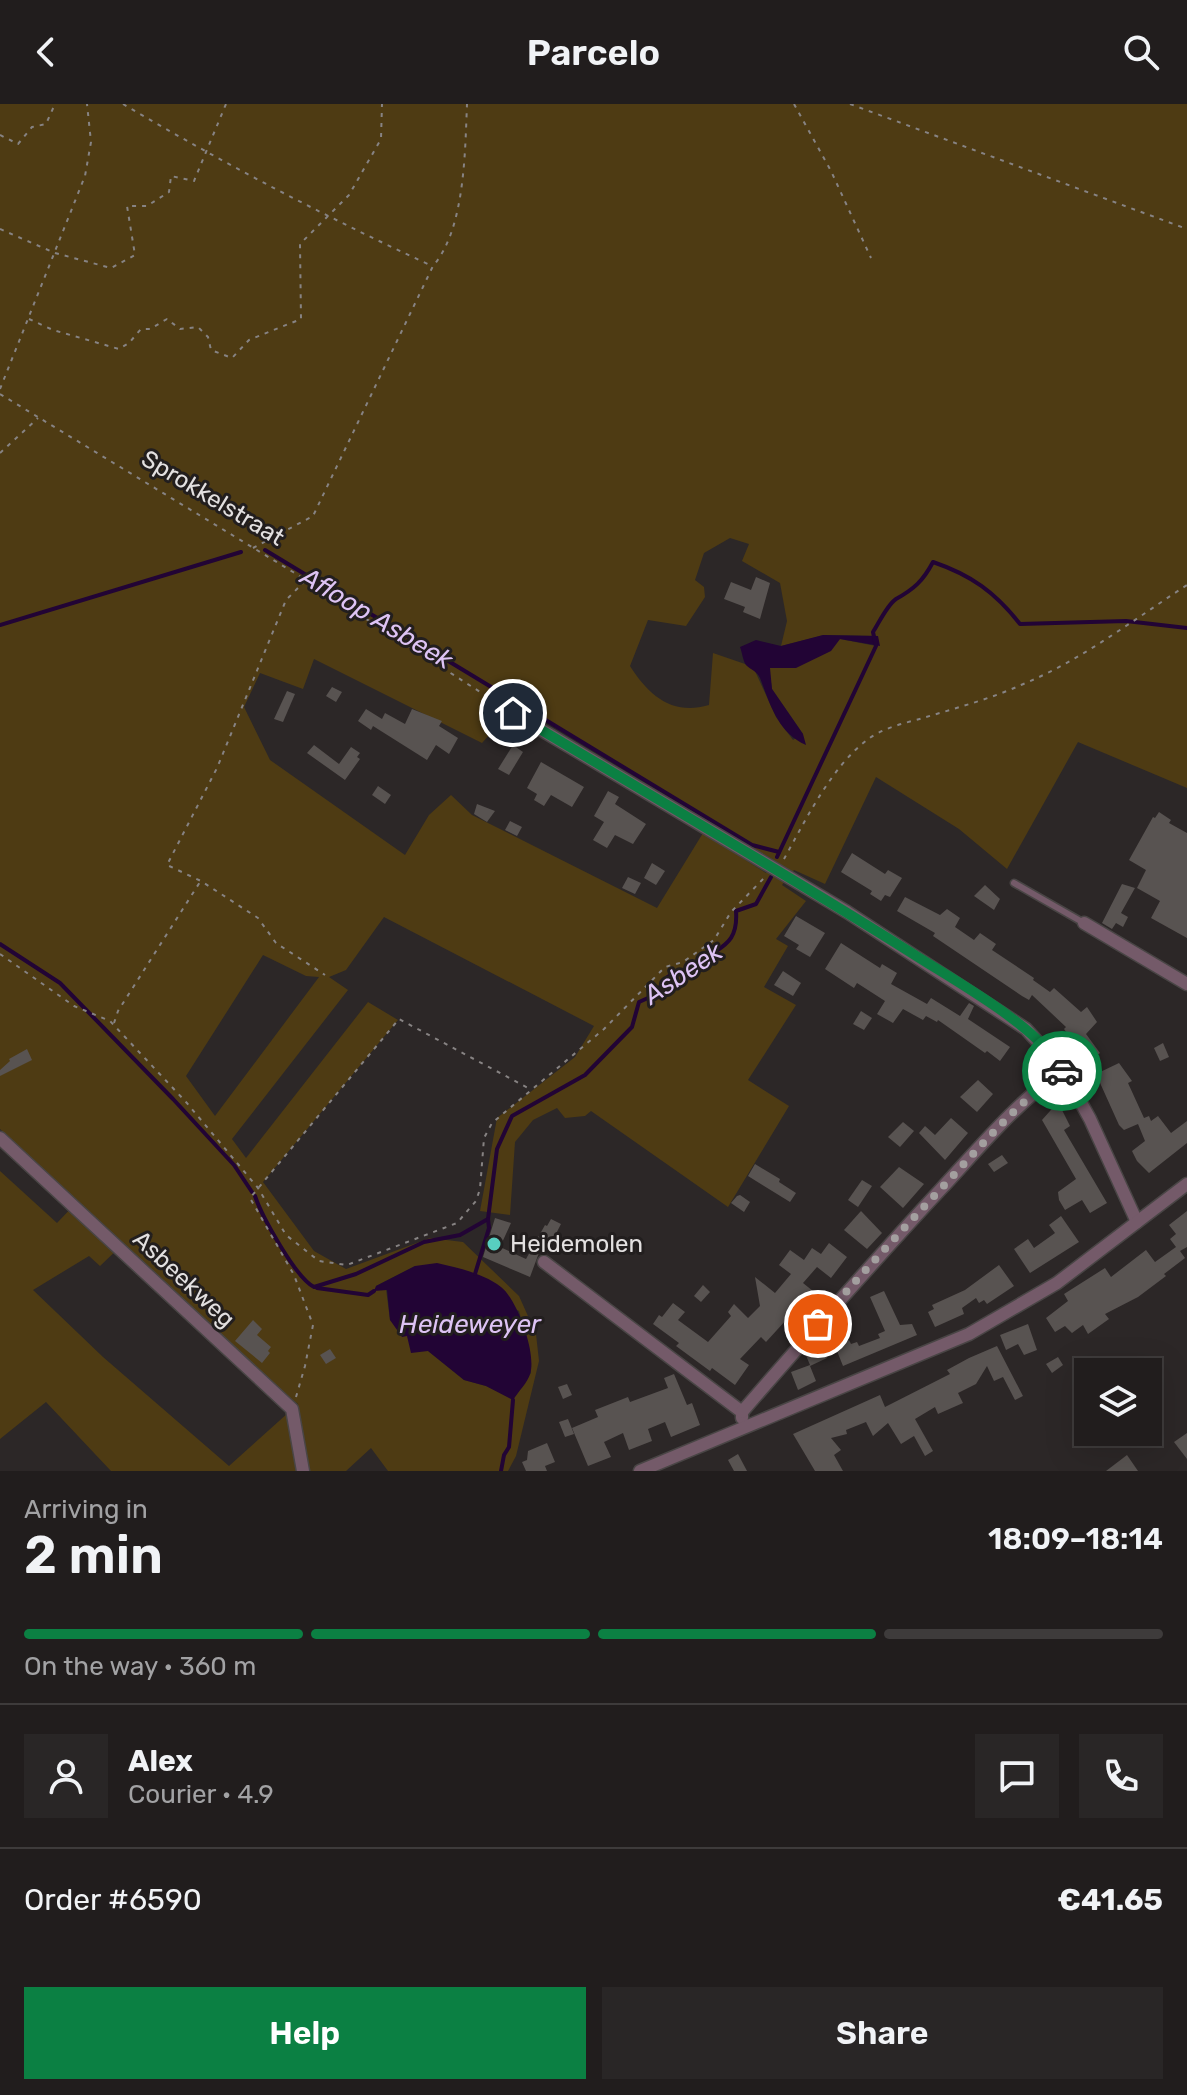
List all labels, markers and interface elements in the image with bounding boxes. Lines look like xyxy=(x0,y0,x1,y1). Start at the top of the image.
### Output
icon: back xyxy=(24,30,68,74)
icon: search xyxy=(1119,30,1163,74)
text: Parcelo xyxy=(527,31,660,74)
street label: Sprokkelstraat xyxy=(137,444,289,552)
water label: Afloop Asbeek xyxy=(293,560,459,676)
pin xyxy=(479,679,547,747)
icon: home xyxy=(491,691,535,735)
water label: Asbeek xyxy=(636,935,729,1012)
courier xyxy=(1022,1031,1102,1111)
icon: car xyxy=(1040,1049,1084,1093)
street label: Asbeekweg xyxy=(127,1225,241,1333)
place label: Heidemolen xyxy=(510,1230,643,1258)
marker: Heidemolen xyxy=(485,1235,503,1253)
pin xyxy=(784,1290,852,1358)
icon: bag xyxy=(796,1302,840,1346)
water label: Heideweyer xyxy=(399,1309,542,1340)
map controls xyxy=(1074,1358,1162,1446)
button: layers xyxy=(1074,1358,1162,1446)
text: Arriving in xyxy=(24,1494,148,1525)
text: 18:09–18:14 xyxy=(988,1521,1163,1557)
text: 2 min xyxy=(24,1524,163,1586)
text: On the way · 360 m xyxy=(24,1651,256,1682)
button: person xyxy=(24,1734,108,1818)
button: chat xyxy=(975,1734,1059,1818)
button: phone xyxy=(1079,1734,1163,1818)
text: Alex xyxy=(128,1743,193,1779)
text: Courier · 4.9 xyxy=(128,1779,274,1810)
text: Order #6590 xyxy=(24,1882,202,1918)
text: €41.65 xyxy=(1058,1882,1163,1918)
button: Help xyxy=(24,1987,586,2079)
button: Share xyxy=(602,1987,1163,2079)

